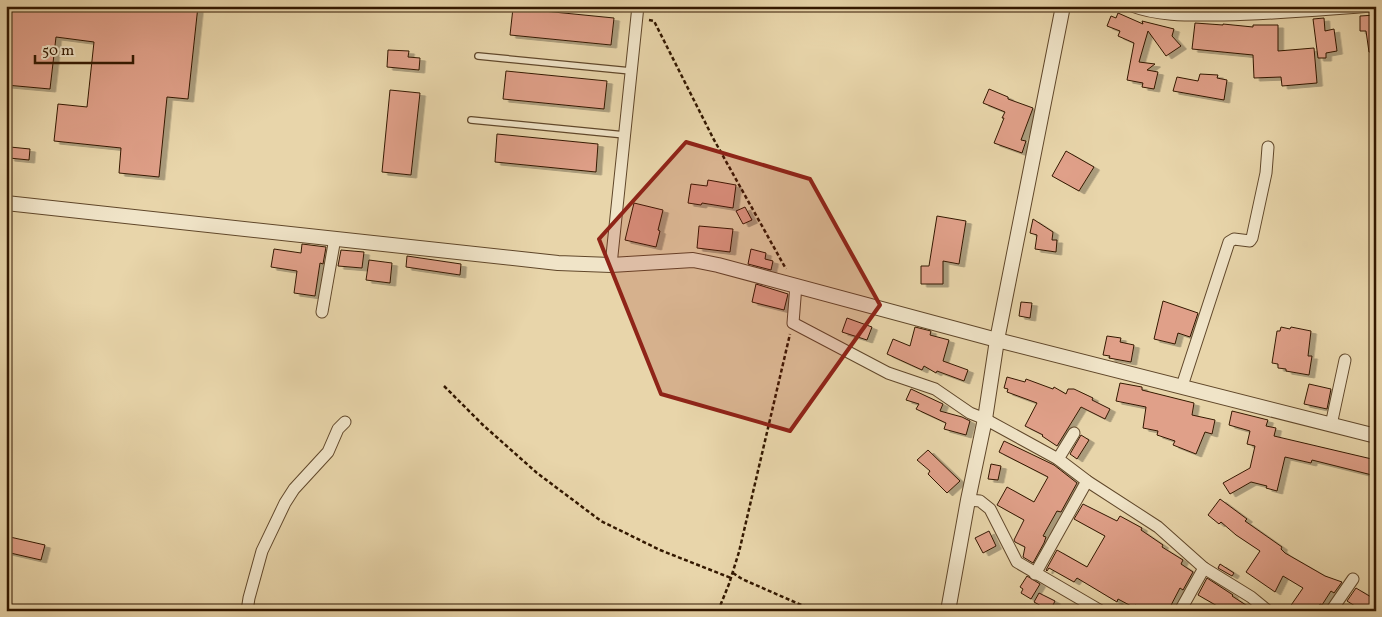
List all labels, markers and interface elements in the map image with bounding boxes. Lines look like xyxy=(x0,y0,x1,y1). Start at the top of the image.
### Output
scale bar xyxy=(35,32,132,64)
text: 50 m xyxy=(42,41,74,62)

